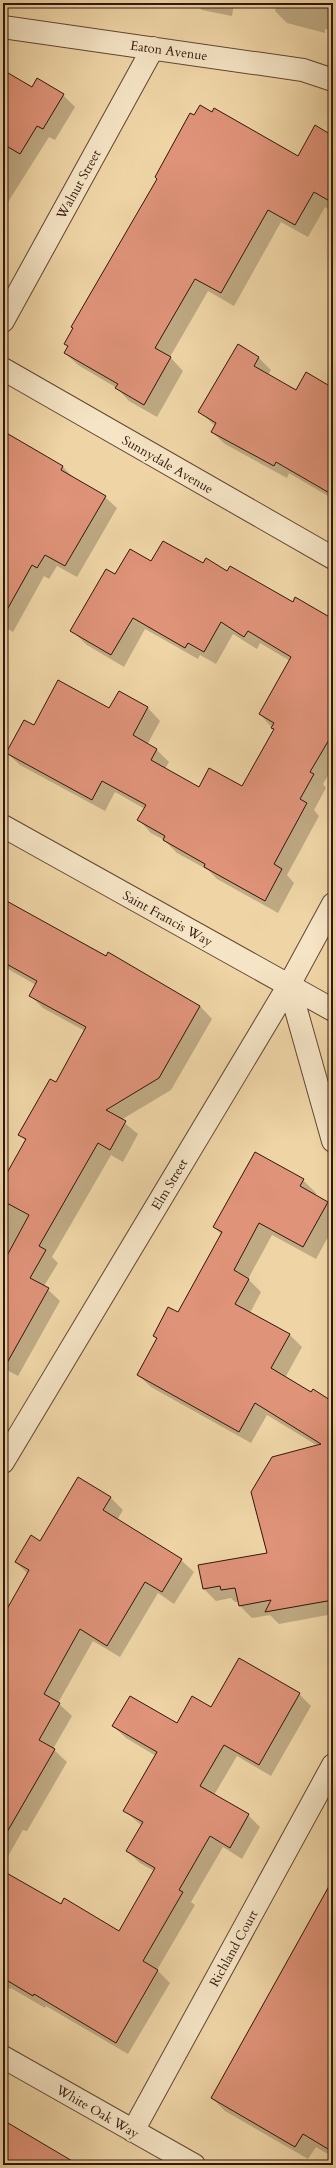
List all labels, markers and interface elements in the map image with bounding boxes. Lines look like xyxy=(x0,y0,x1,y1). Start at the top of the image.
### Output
street label: Eaton Avenue xyxy=(129,37,209,65)
street label: Walnut Street xyxy=(52,147,105,223)
street label: Sunnydale Avenue xyxy=(119,431,217,498)
street label: Saint Francis Way xyxy=(119,887,216,951)
street label: Elm Street xyxy=(147,1155,192,1214)
street label: Richland Court xyxy=(205,1907,262,1990)
street label: White Oak Way xyxy=(52,2080,142,2143)

